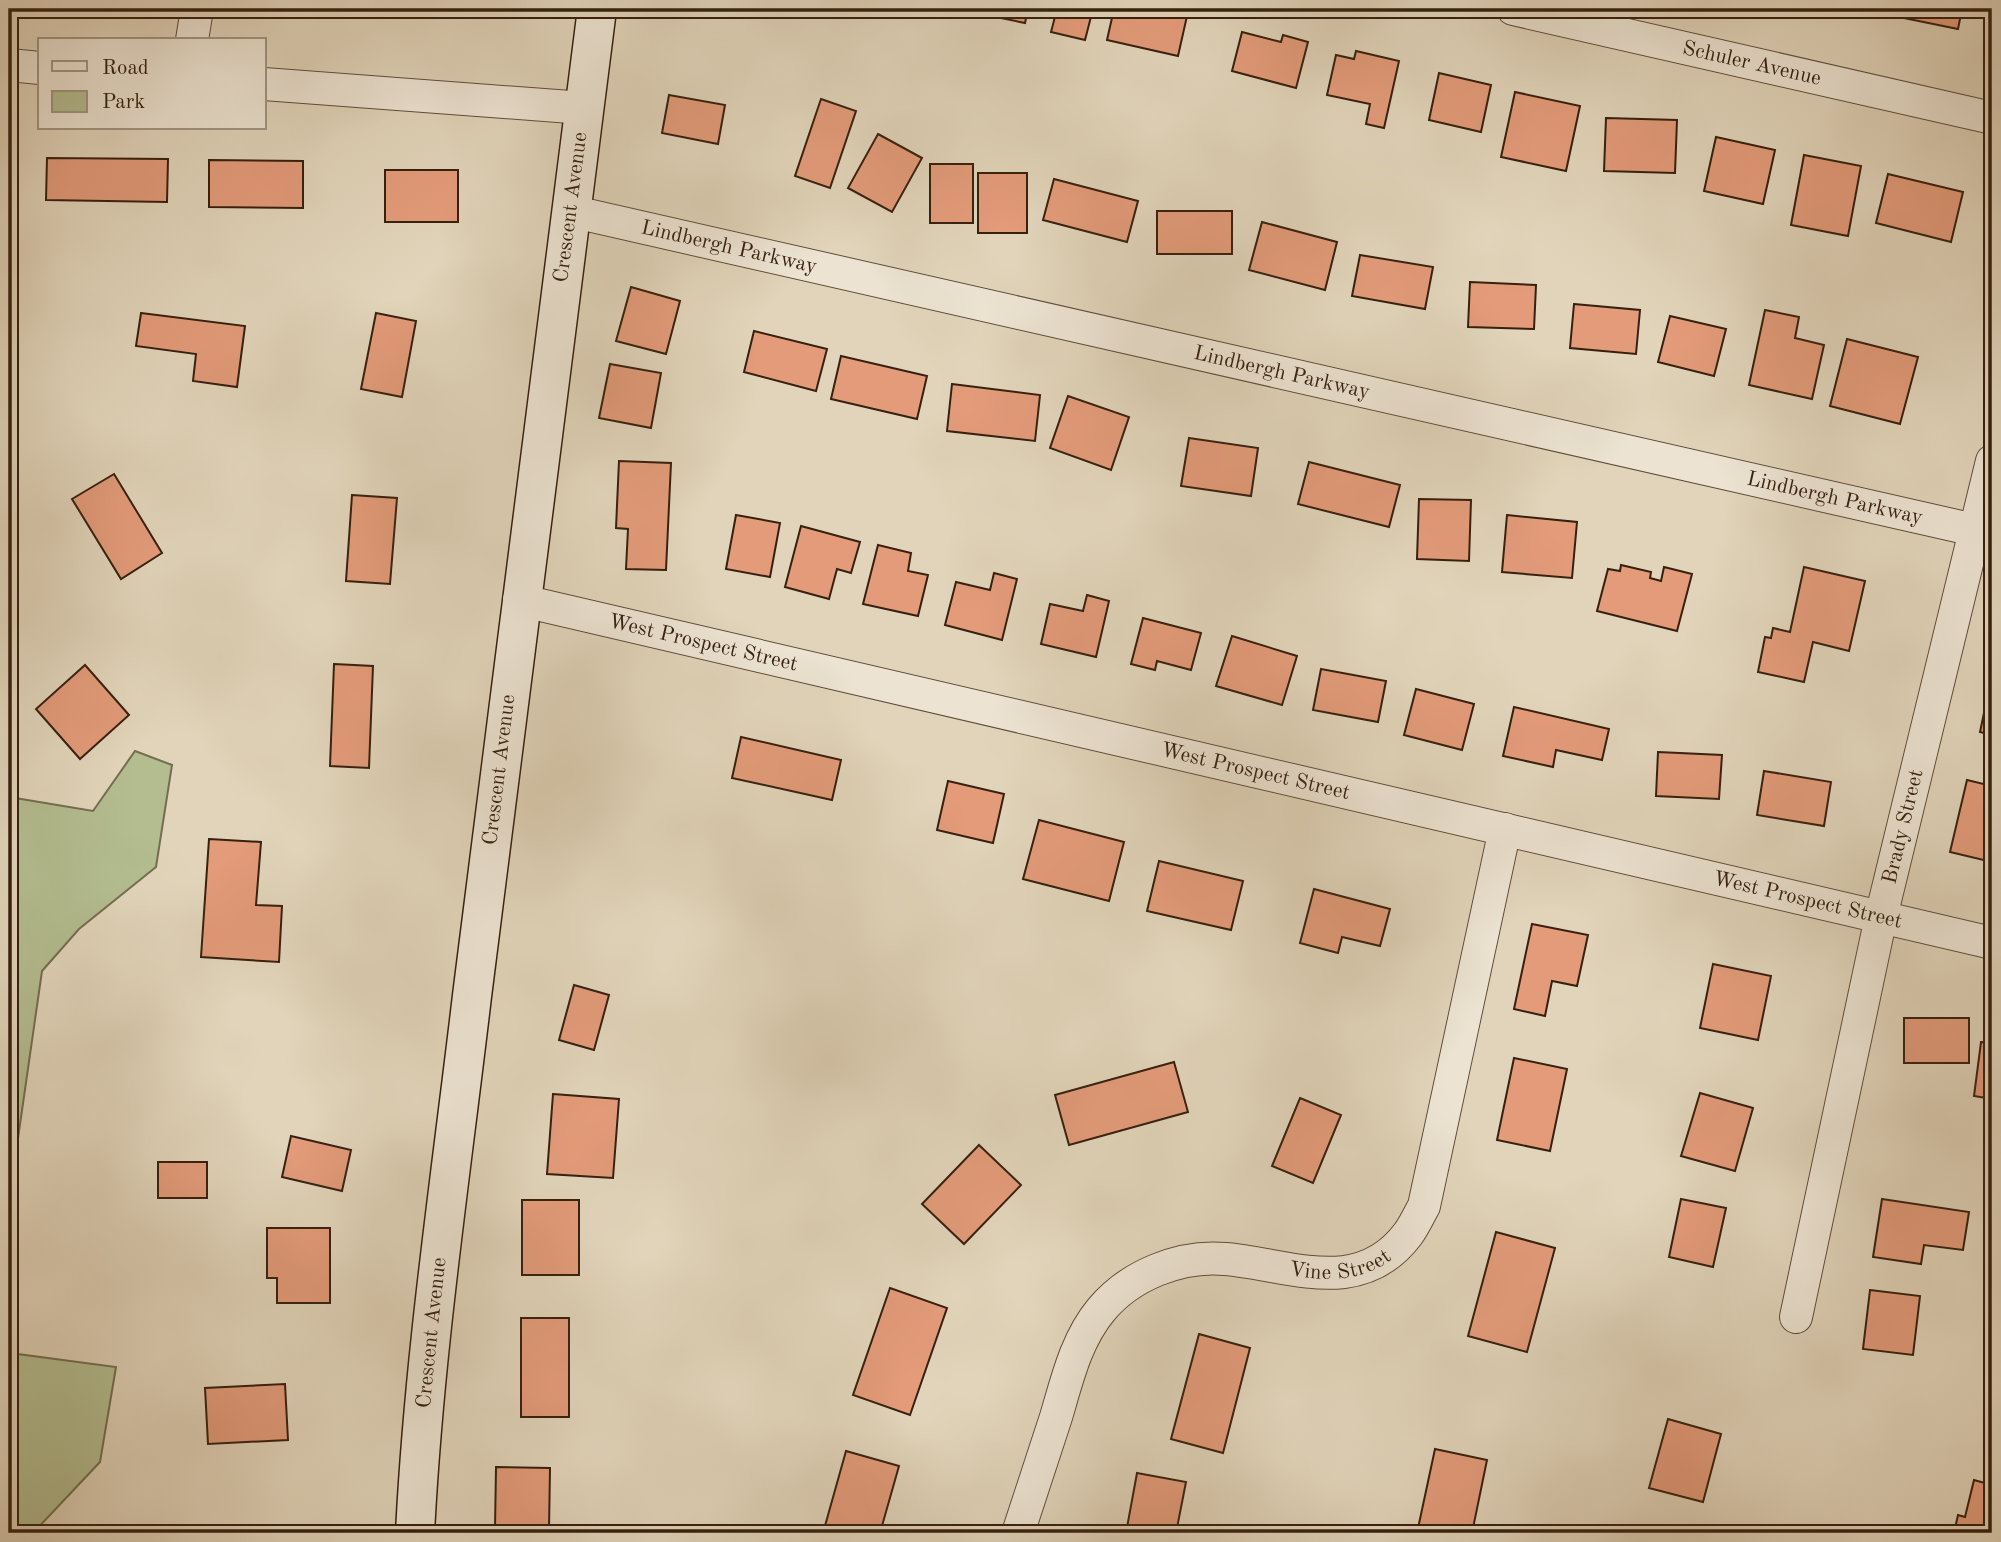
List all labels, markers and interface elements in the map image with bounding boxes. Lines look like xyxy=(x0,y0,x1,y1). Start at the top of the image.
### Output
street label: Schuler Avenue xyxy=(1681,37,1823,89)
legend xyxy=(38,38,266,130)
text: Road xyxy=(102,58,149,79)
text: Park xyxy=(102,92,145,113)
street label: Crescent Avenue xyxy=(550,131,591,284)
street label: Lindbergh Parkway xyxy=(639,217,819,277)
street label: Lindbergh Parkway xyxy=(1192,343,1372,403)
street label: Lindbergh Parkway xyxy=(1745,468,1925,528)
street label: West Prospect Street xyxy=(606,611,800,675)
street label: Crescent Avenue xyxy=(480,693,519,846)
street label: West Prospect Street xyxy=(1159,739,1352,804)
street label: Brady Street xyxy=(1879,767,1927,886)
street label: West Prospect Street xyxy=(1711,868,1904,932)
street label: Vine Street xyxy=(1288,1246,1395,1283)
street label: Crescent Avenue xyxy=(413,1256,450,1409)

